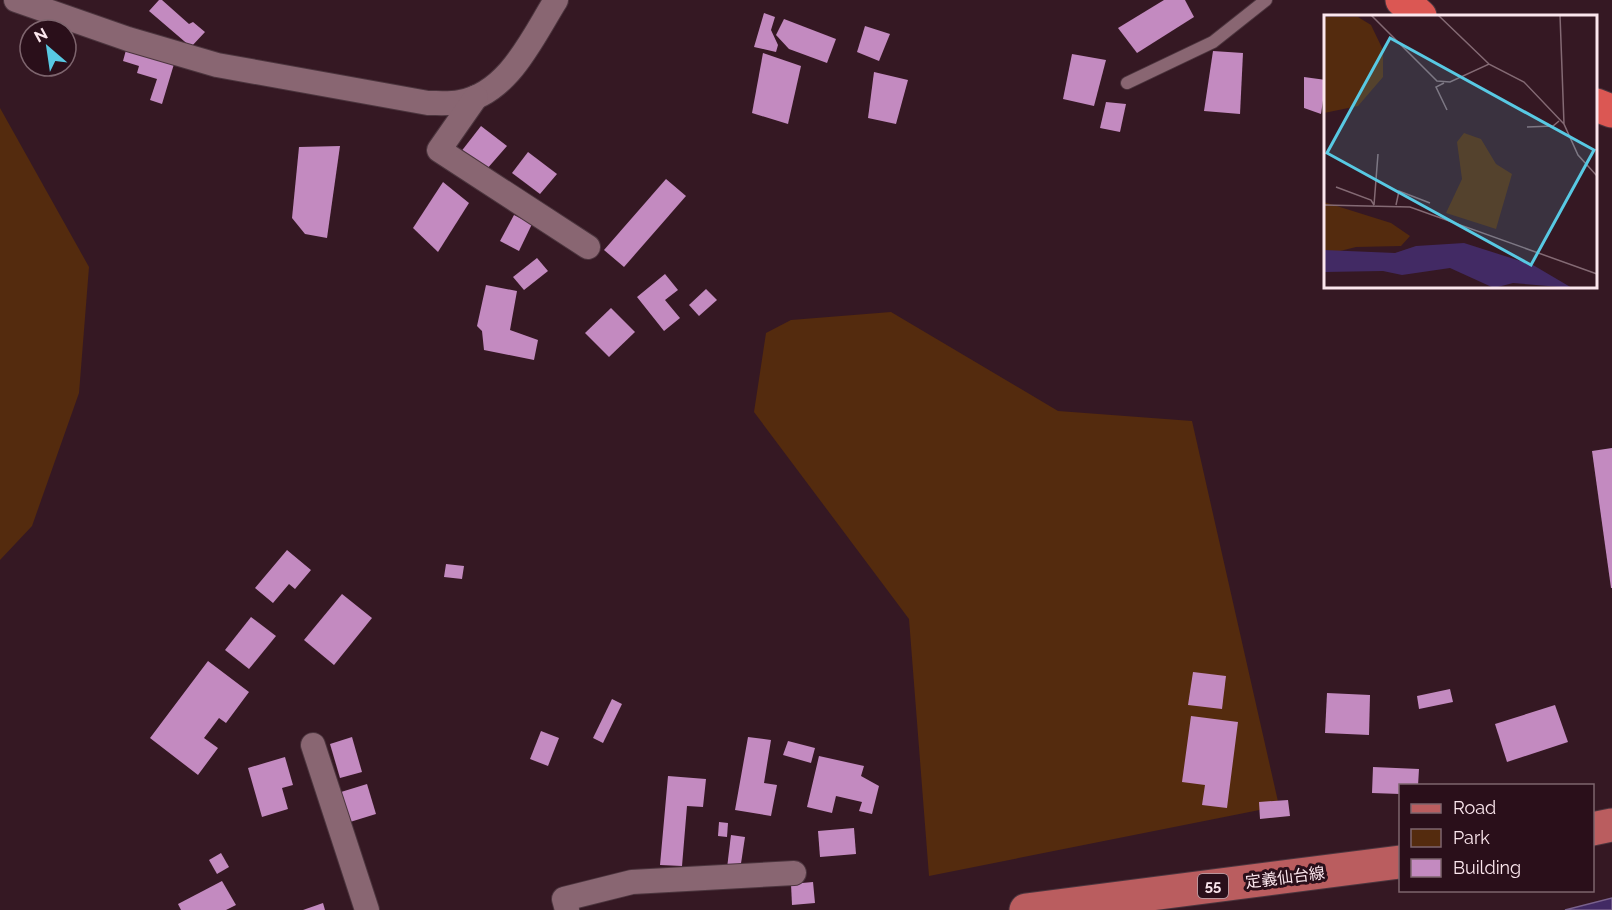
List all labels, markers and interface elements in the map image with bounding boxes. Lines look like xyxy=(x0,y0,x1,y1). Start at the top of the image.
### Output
inset map xyxy=(1324,15,1597,288)
north arrow xyxy=(18,18,78,78)
text: N xyxy=(31,24,51,47)
legend xyxy=(1399,784,1594,892)
text: Road xyxy=(1453,797,1496,818)
text: Park xyxy=(1453,827,1490,848)
text: Building xyxy=(1453,857,1521,878)
street label: 定義仙台線 xyxy=(1244,863,1326,892)
road number: 55 xyxy=(1198,874,1228,898)

